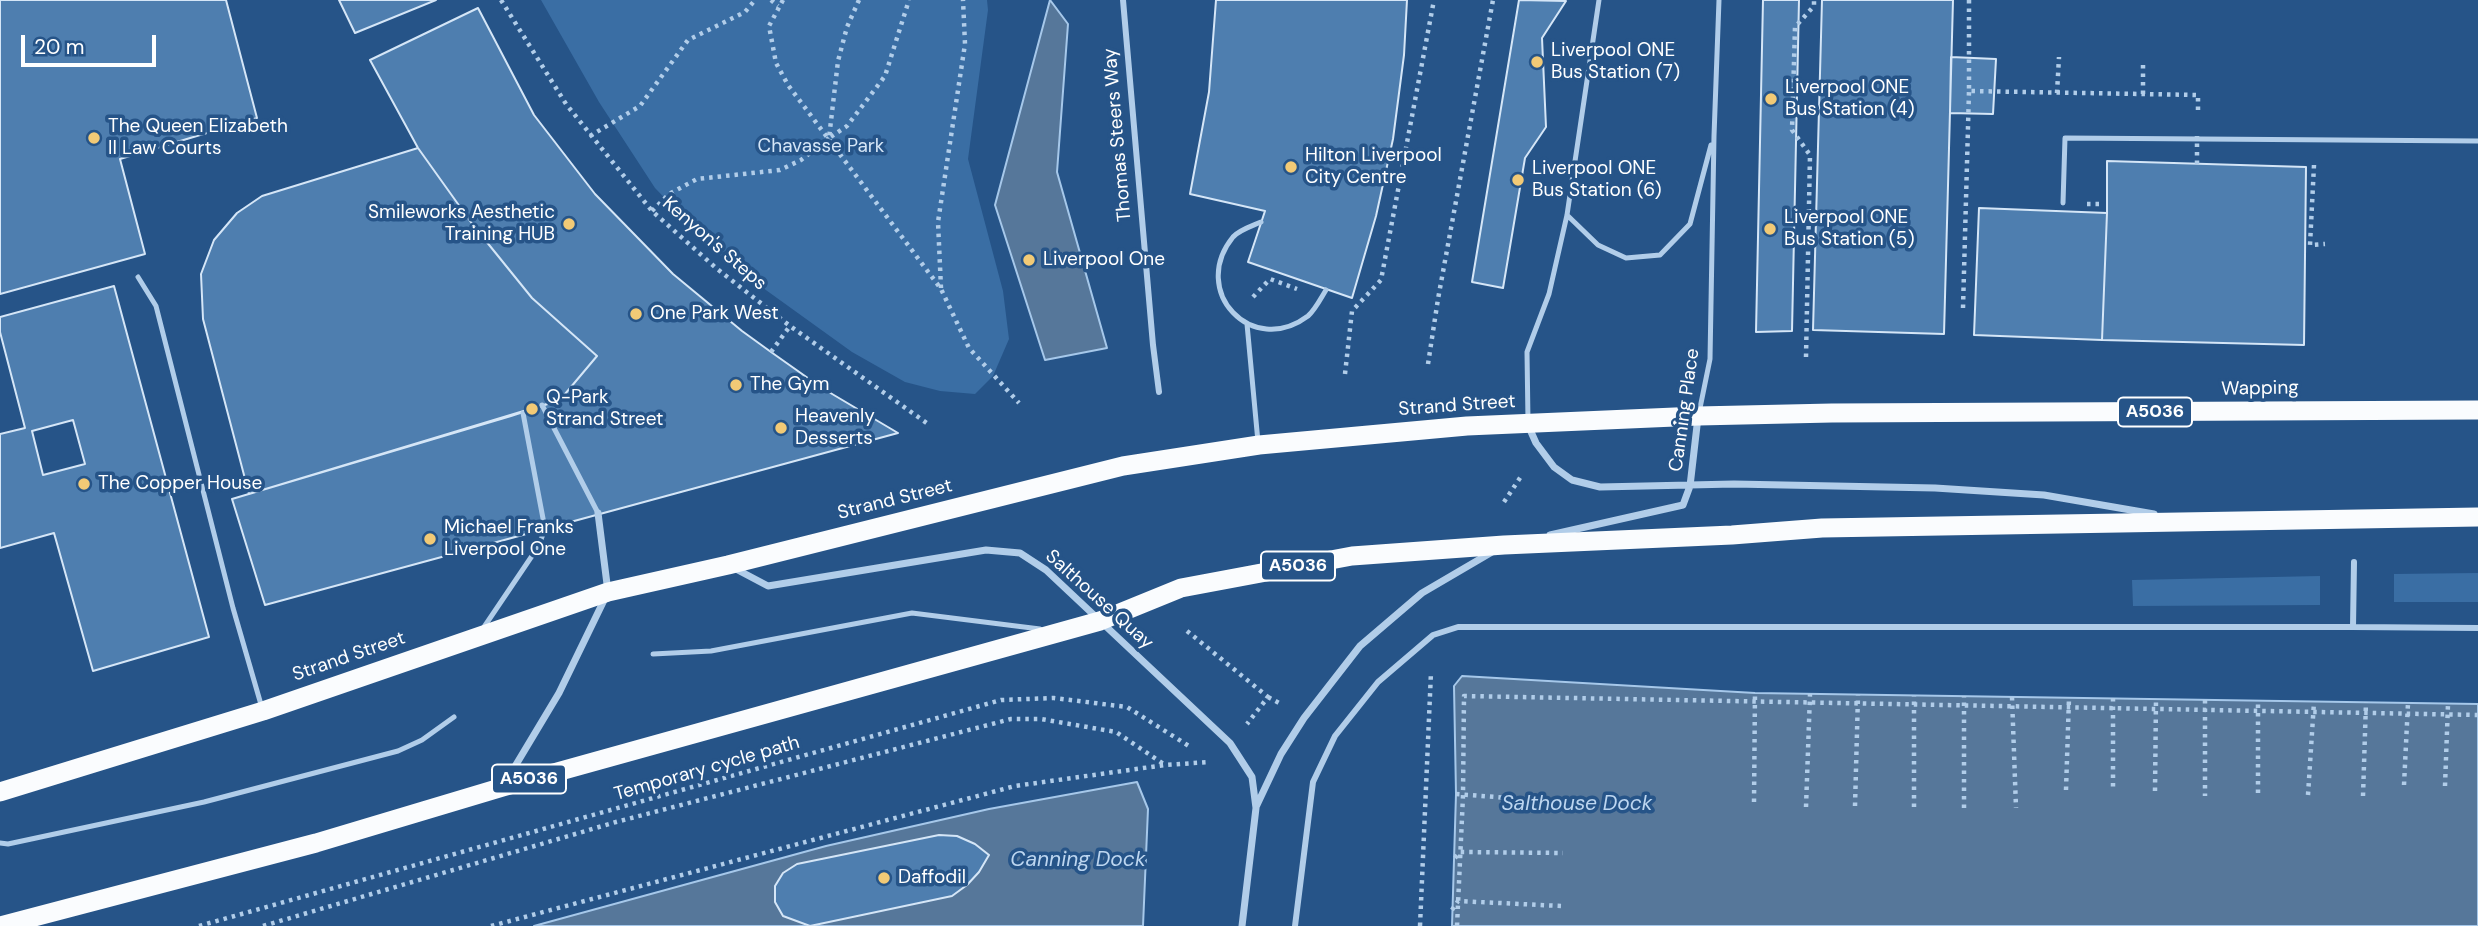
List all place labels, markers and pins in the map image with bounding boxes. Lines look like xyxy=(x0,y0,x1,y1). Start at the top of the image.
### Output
place label: Liverpool ONE Bus Station (7) xyxy=(1551,40,1680,84)
marker: Liverpool ONE Bus Station (7) xyxy=(1529,54,1545,70)
place label: Liverpool ONE Bus Station (4) xyxy=(1785,77,1915,121)
marker: Liverpool ONE Bus Station (4) xyxy=(1763,91,1779,107)
place label: The Queen Elizabeth II Law Courts xyxy=(108,116,288,160)
marker: The Queen Elizabeth II Law Courts xyxy=(86,130,102,146)
place label: Hilton Liverpool City Centre xyxy=(1305,145,1442,189)
place label: Liverpool ONE Bus Station (6) xyxy=(1532,158,1662,202)
marker: Hilton Liverpool City Centre xyxy=(1283,159,1299,175)
marker: Liverpool ONE Bus Station (6) xyxy=(1510,172,1526,188)
place label: Smileworks Aesthetic Training HUB xyxy=(368,202,555,246)
place label: Liverpool ONE Bus Station (5) xyxy=(1784,207,1914,251)
marker: Smileworks Aesthetic Training HUB xyxy=(561,216,577,232)
marker: Liverpool ONE Bus Station (5) xyxy=(1762,221,1778,237)
place label: Liverpool One xyxy=(1043,249,1165,271)
marker: Liverpool One xyxy=(1021,252,1037,268)
place label: One Park West xyxy=(650,303,779,325)
marker: One Park West xyxy=(628,306,644,322)
place label: The Gym xyxy=(750,374,829,396)
marker: The Gym xyxy=(728,377,744,393)
place label: Q-Park Strand Street xyxy=(546,387,664,431)
marker: Q-Park Strand Street xyxy=(524,401,540,417)
place label: Heavenly Desserts xyxy=(795,406,875,450)
marker: Heavenly Desserts xyxy=(773,420,789,436)
place label: The Copper House xyxy=(98,473,262,495)
marker: The Copper House xyxy=(76,476,92,492)
place label: Michael Franks Liverpool One xyxy=(444,517,574,561)
marker: Michael Franks Liverpool One xyxy=(422,531,438,547)
place label: Daffodil xyxy=(898,867,966,889)
marker: Daffodil xyxy=(876,870,892,886)

